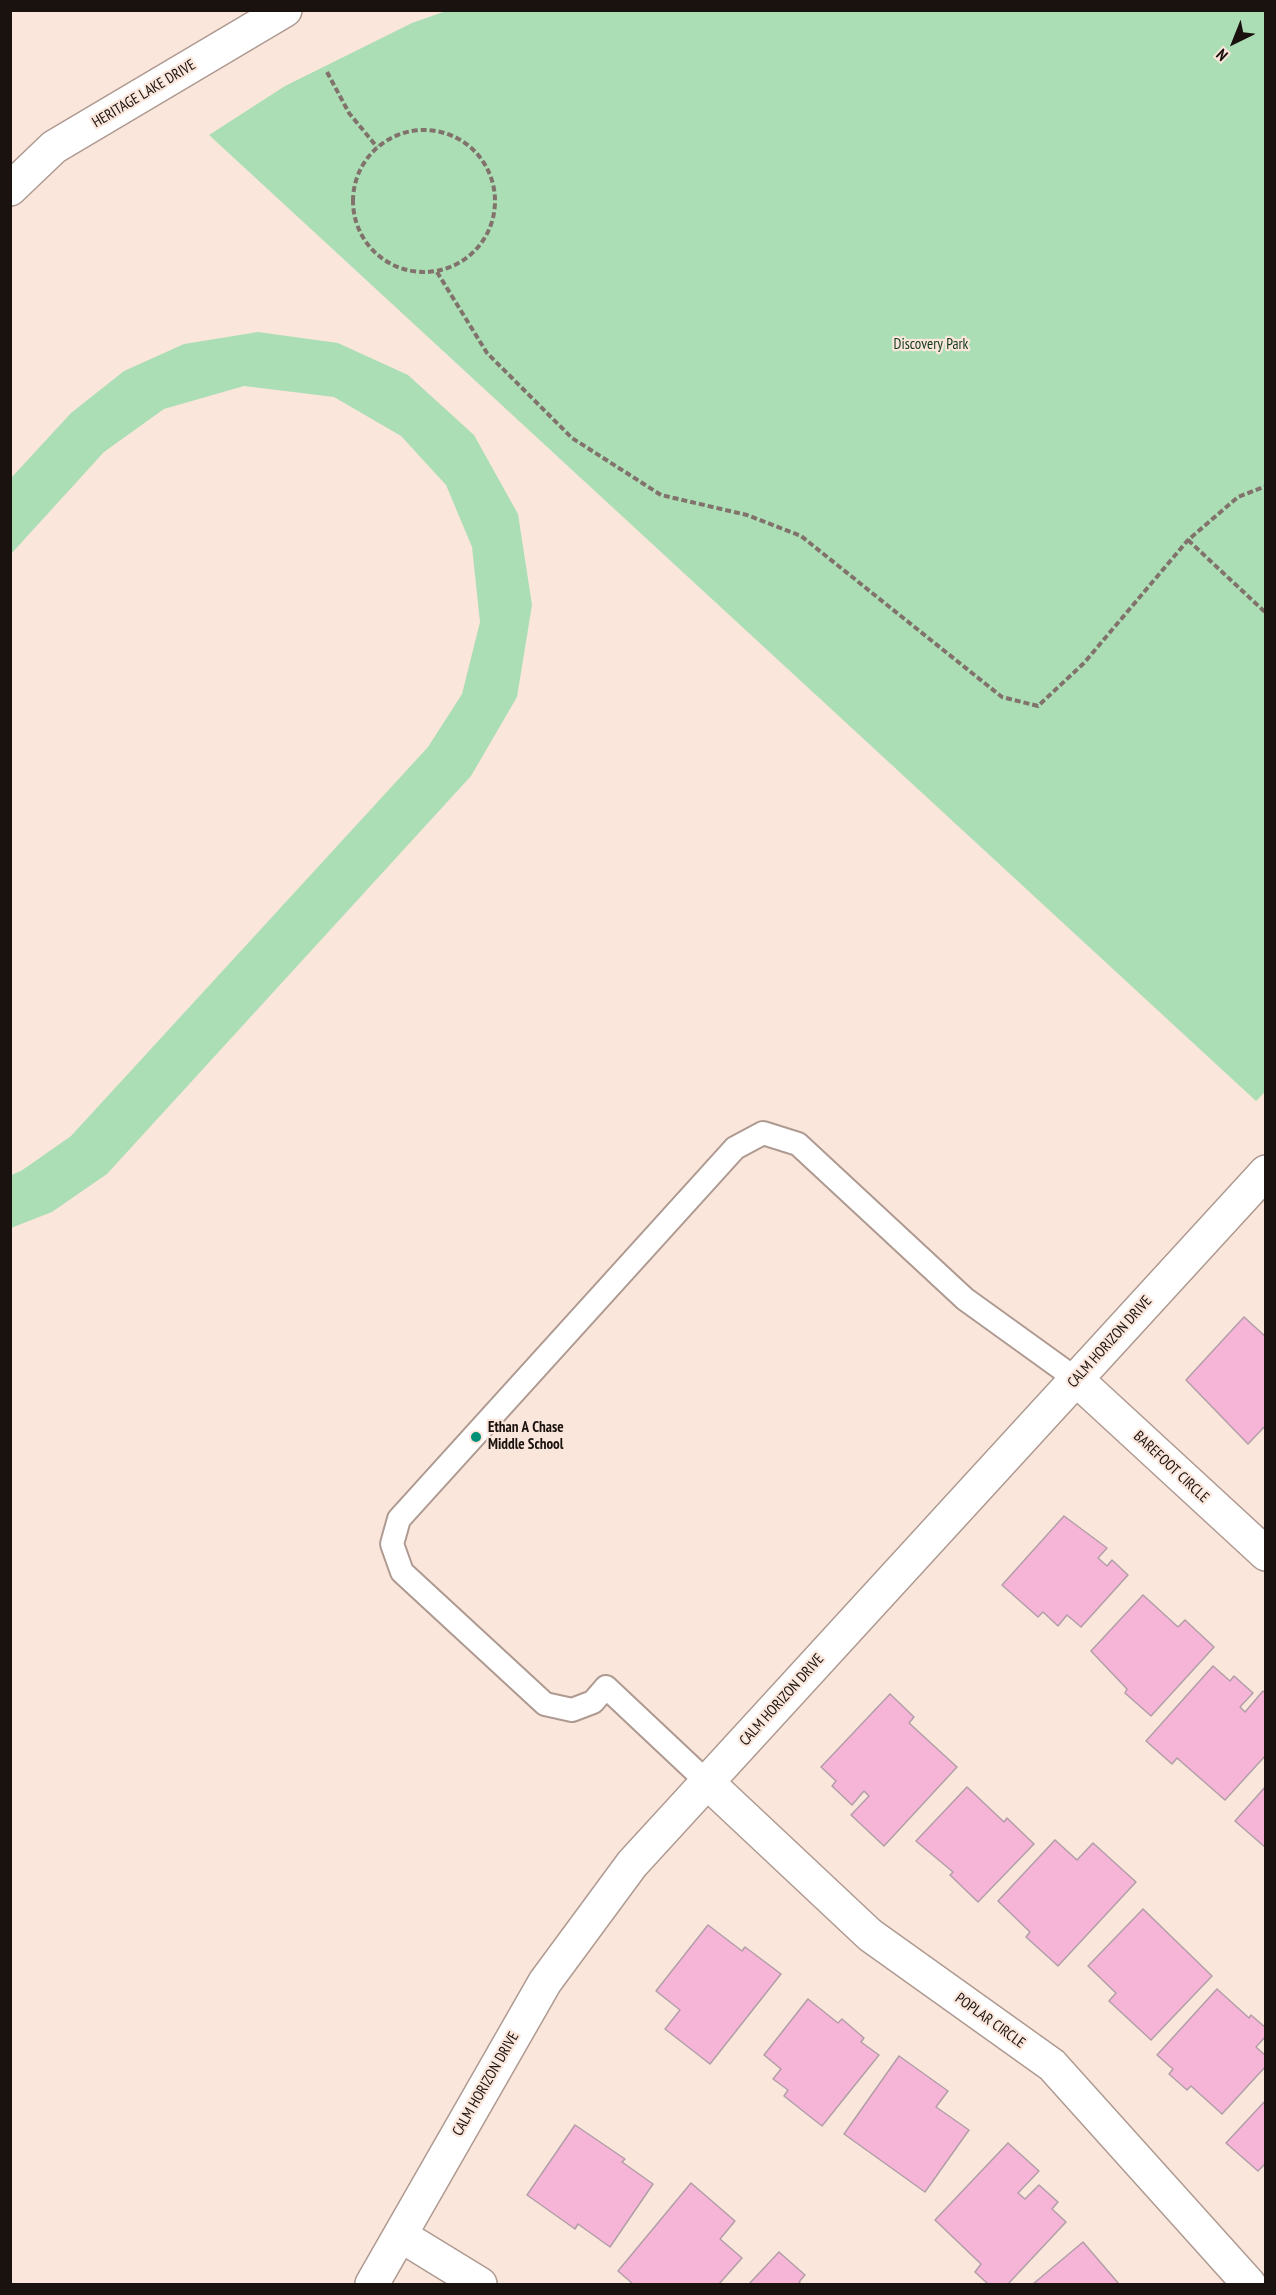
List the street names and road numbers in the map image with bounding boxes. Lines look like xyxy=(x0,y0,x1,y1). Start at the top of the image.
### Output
street label: HERITAGE LAKE DRIVE xyxy=(89,56,199,132)
street label: CALM HORIZON DRIVE xyxy=(1064,1292,1156,1392)
street label: BAREFOOT CIRCLE xyxy=(1130,1428,1212,1506)
street label: CALM HORIZON DRIVE xyxy=(736,1650,828,1750)
street label: POPLAR CIRCLE xyxy=(952,1990,1028,2052)
street label: CALM HORIZON DRIVE xyxy=(449,2029,523,2139)

